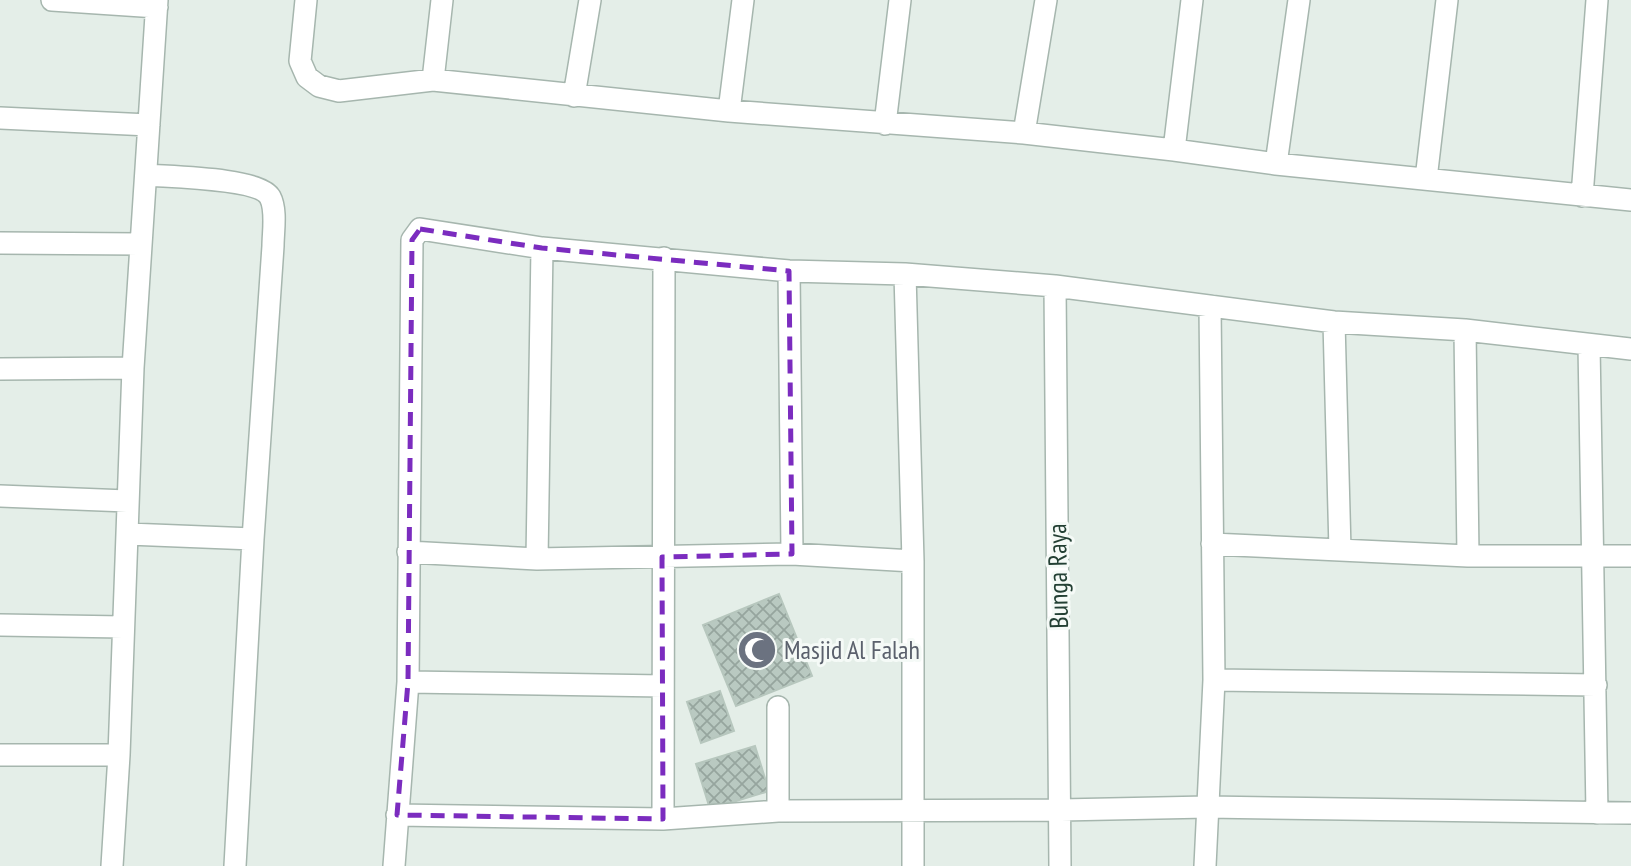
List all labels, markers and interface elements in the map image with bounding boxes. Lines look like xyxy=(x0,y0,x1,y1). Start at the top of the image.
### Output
street label: Bunga Raya xyxy=(1040,523,1075,629)
mosque icon: Masjid Al Falah xyxy=(736,629,778,671)
place label: Masjid Al Falah xyxy=(784,633,920,666)

